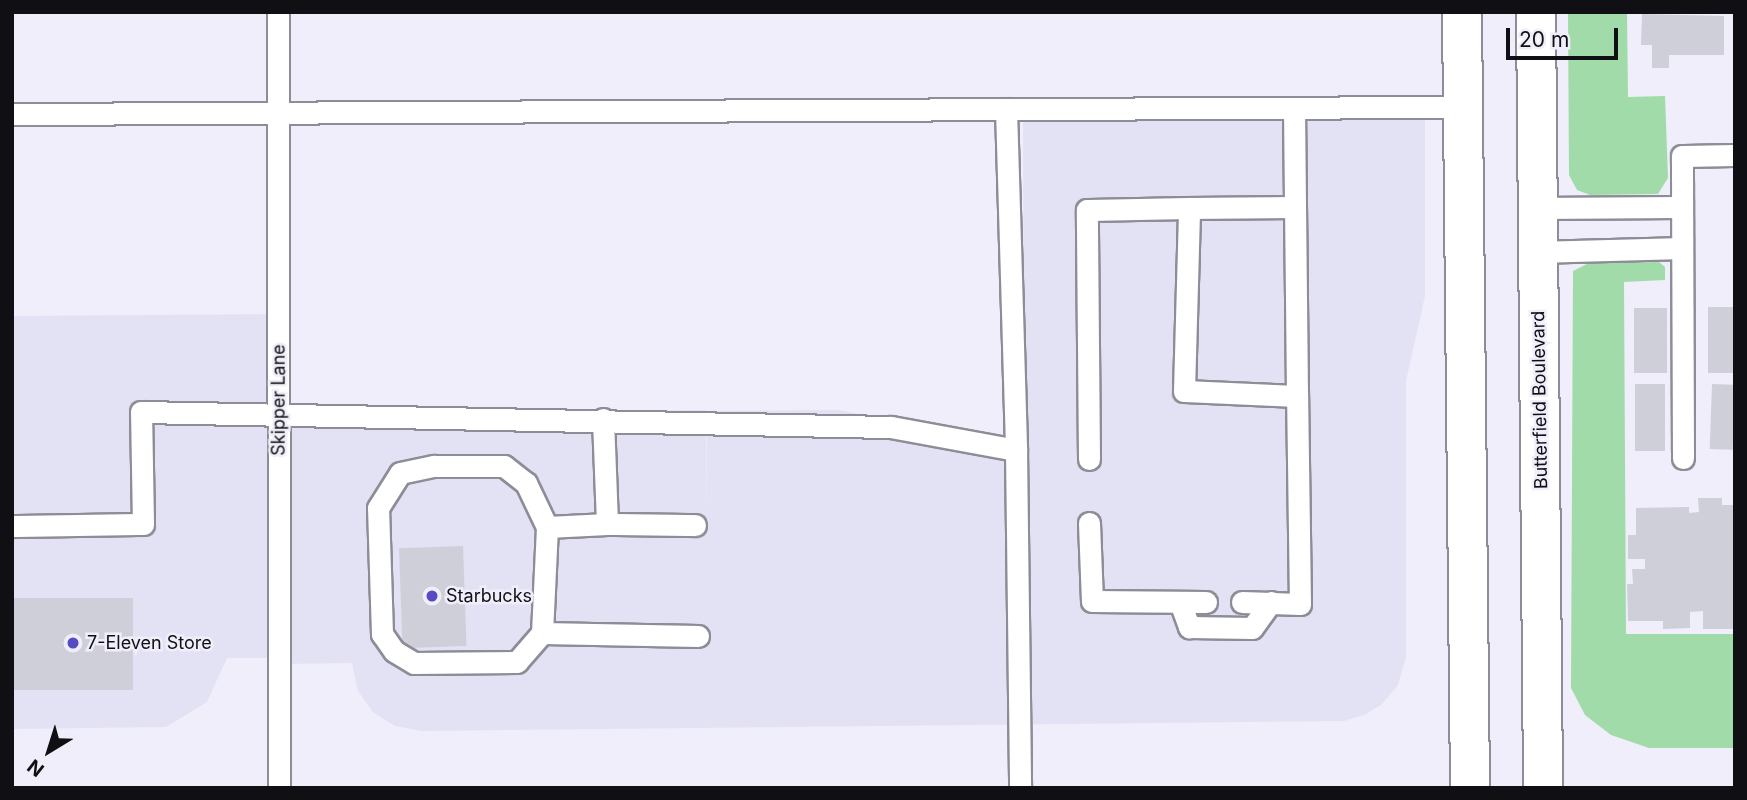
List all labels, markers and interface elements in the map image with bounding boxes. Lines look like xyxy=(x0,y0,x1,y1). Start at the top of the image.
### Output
scale bar xyxy=(1509,14,1621,58)
text: 20 m xyxy=(1519,27,1569,52)
street label: Butterfield Boulevard xyxy=(1528,311,1552,489)
street label: Skipper Lane xyxy=(268,344,290,456)
place label: Starbucks xyxy=(446,585,532,607)
marker: Starbucks xyxy=(424,588,440,604)
place label: 7-Eleven Store xyxy=(87,632,212,654)
marker: 7-Eleven Store xyxy=(65,635,81,651)
north arrow xyxy=(14,716,84,786)
text: N xyxy=(23,754,49,781)

